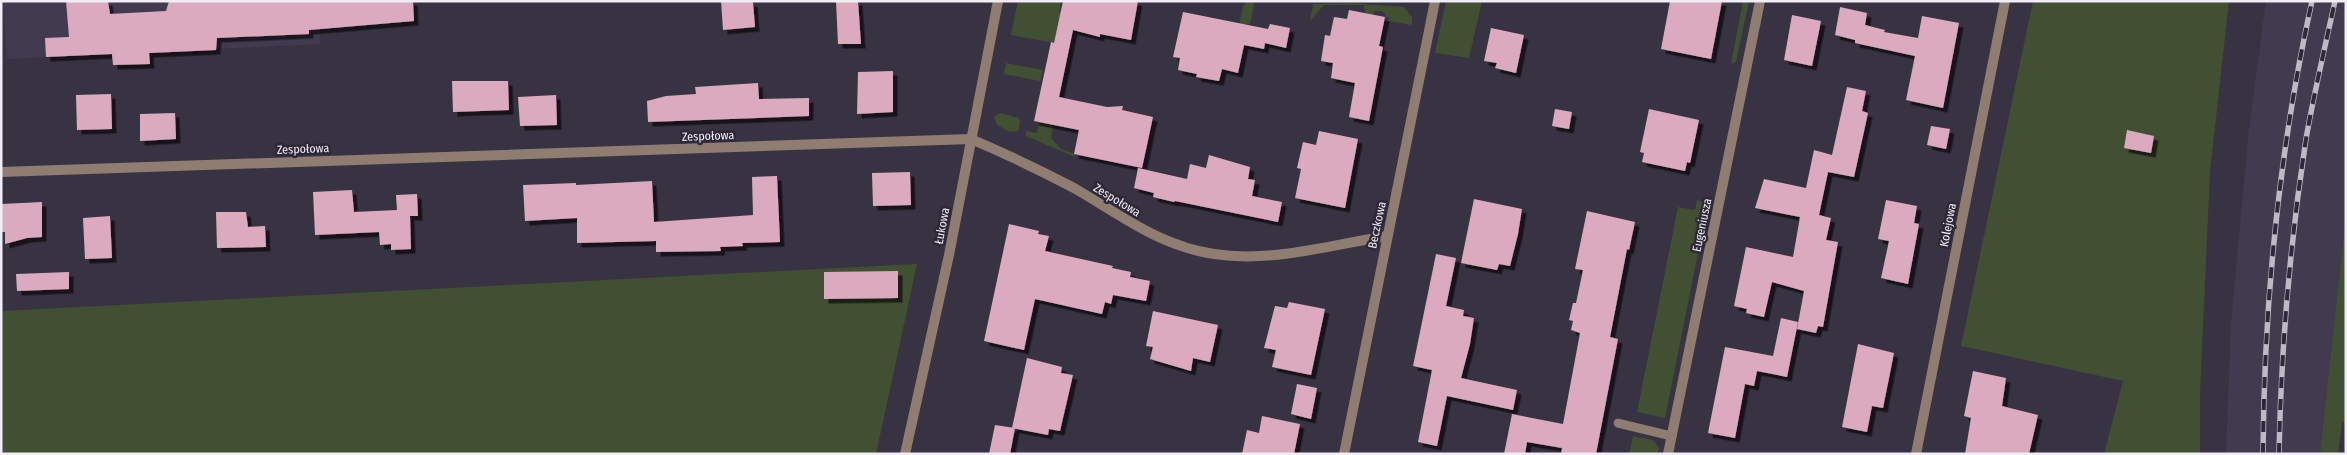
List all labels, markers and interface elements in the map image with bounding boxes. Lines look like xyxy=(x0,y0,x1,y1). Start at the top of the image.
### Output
street label: Zespołowa xyxy=(682,128,735,144)
street label: Zespołowa xyxy=(277,141,330,157)
street label: Zespołowa xyxy=(1091,181,1143,220)
street label: Eugeniusza xyxy=(1690,197,1715,253)
street label: Beczkowa xyxy=(1365,200,1389,250)
street label: Kolejowa xyxy=(1937,202,1959,248)
street label: Łukowa xyxy=(932,206,952,246)

